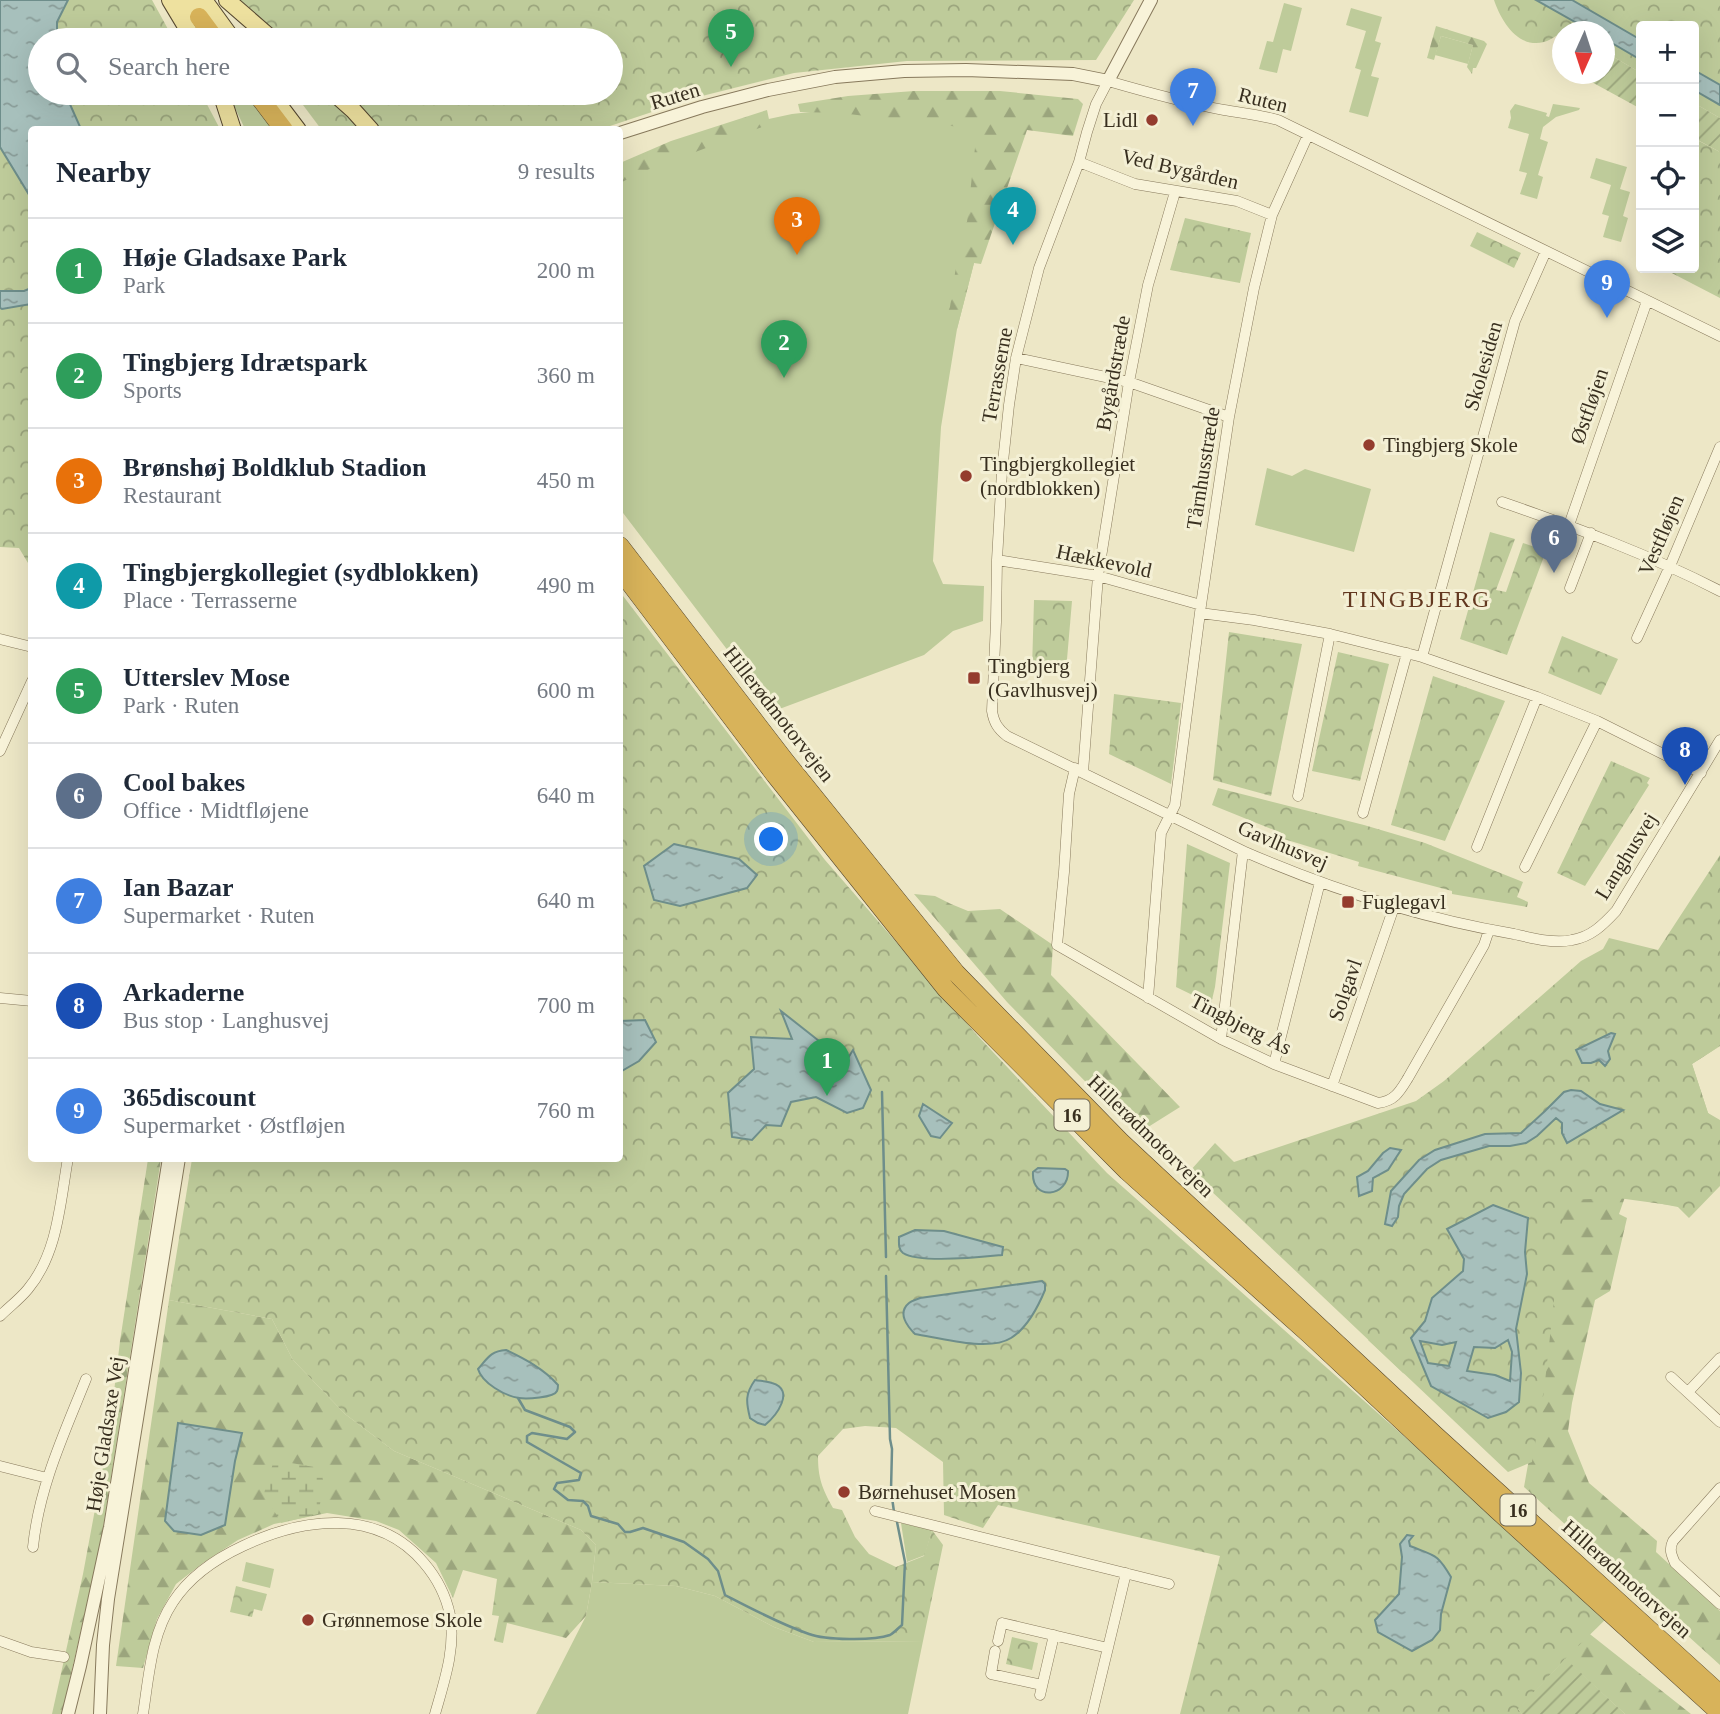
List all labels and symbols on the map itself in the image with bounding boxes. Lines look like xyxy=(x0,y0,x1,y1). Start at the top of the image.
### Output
pin: 5 xyxy=(708,9,754,67)
north arrow xyxy=(1552,21,1615,84)
pin: 7 xyxy=(1170,68,1216,126)
street label: Ruten xyxy=(648,77,703,115)
street label: Ruten xyxy=(1236,82,1291,118)
place label: Lidl xyxy=(1103,108,1138,132)
marker: Lidl xyxy=(1144,112,1160,128)
street label: Ved Bygården xyxy=(1119,144,1241,194)
pin: 4 xyxy=(990,187,1036,245)
pin: 3 xyxy=(774,197,820,255)
pin: 9 xyxy=(1584,260,1630,318)
street label: Bygårdstræde xyxy=(1091,313,1135,433)
street label: Skolesiden xyxy=(1459,318,1507,414)
pin: 2 xyxy=(761,320,807,378)
street label: Terrasserne xyxy=(977,325,1017,425)
street label: Østfløjen xyxy=(1565,365,1613,447)
street label: Tårnhusstræde xyxy=(1181,405,1225,531)
place label: Tingbjerg Skole xyxy=(1383,433,1518,457)
marker: Tingbjerg Skole xyxy=(1361,437,1377,453)
place label: Tingbjergkollegiet (nordblokken) xyxy=(980,452,1135,500)
marker: Tingbjergkollegiet (nordblokken) xyxy=(958,468,974,484)
street label: Vestfløjen xyxy=(1633,491,1689,579)
pin: 6 xyxy=(1531,515,1577,573)
street label: Hækkevold xyxy=(1054,539,1154,583)
district label: TINGBJERG xyxy=(1343,586,1491,612)
street label: Hillerødmotorvejen xyxy=(719,641,840,787)
place label: Tingbjerg (Gavlhusvej) xyxy=(988,654,1098,702)
marker: Tingbjerg (Gavlhusvej) xyxy=(966,670,982,686)
pin: 8 xyxy=(1662,727,1708,785)
street label: Langhusvej xyxy=(1590,808,1662,904)
street label: Gavlhusvej xyxy=(1234,815,1332,875)
your location xyxy=(754,822,788,856)
place label: Fuglegavl xyxy=(1362,890,1446,914)
marker: Fuglegavl xyxy=(1340,894,1356,910)
street label: Solgavl xyxy=(1323,956,1367,1024)
street label: Tingbjerg Ås xyxy=(1186,988,1296,1060)
pin: 1 xyxy=(804,1038,850,1096)
street label: Hillerødmotorvejen xyxy=(1083,1070,1219,1203)
road number: 16 xyxy=(1054,1100,1090,1130)
street label: Høje Gladsaxe Vej xyxy=(81,1355,129,1513)
place label: Børnehuset Mosen xyxy=(858,1480,1017,1504)
marker: Børnehuset Mosen xyxy=(836,1484,852,1500)
road number: 16 xyxy=(1500,1494,1536,1526)
street label: Hillerødmotorvejen xyxy=(1557,1515,1697,1644)
place label: Grønnemose Skole xyxy=(322,1608,482,1632)
marker: Grønnemose Skole xyxy=(300,1612,316,1628)

